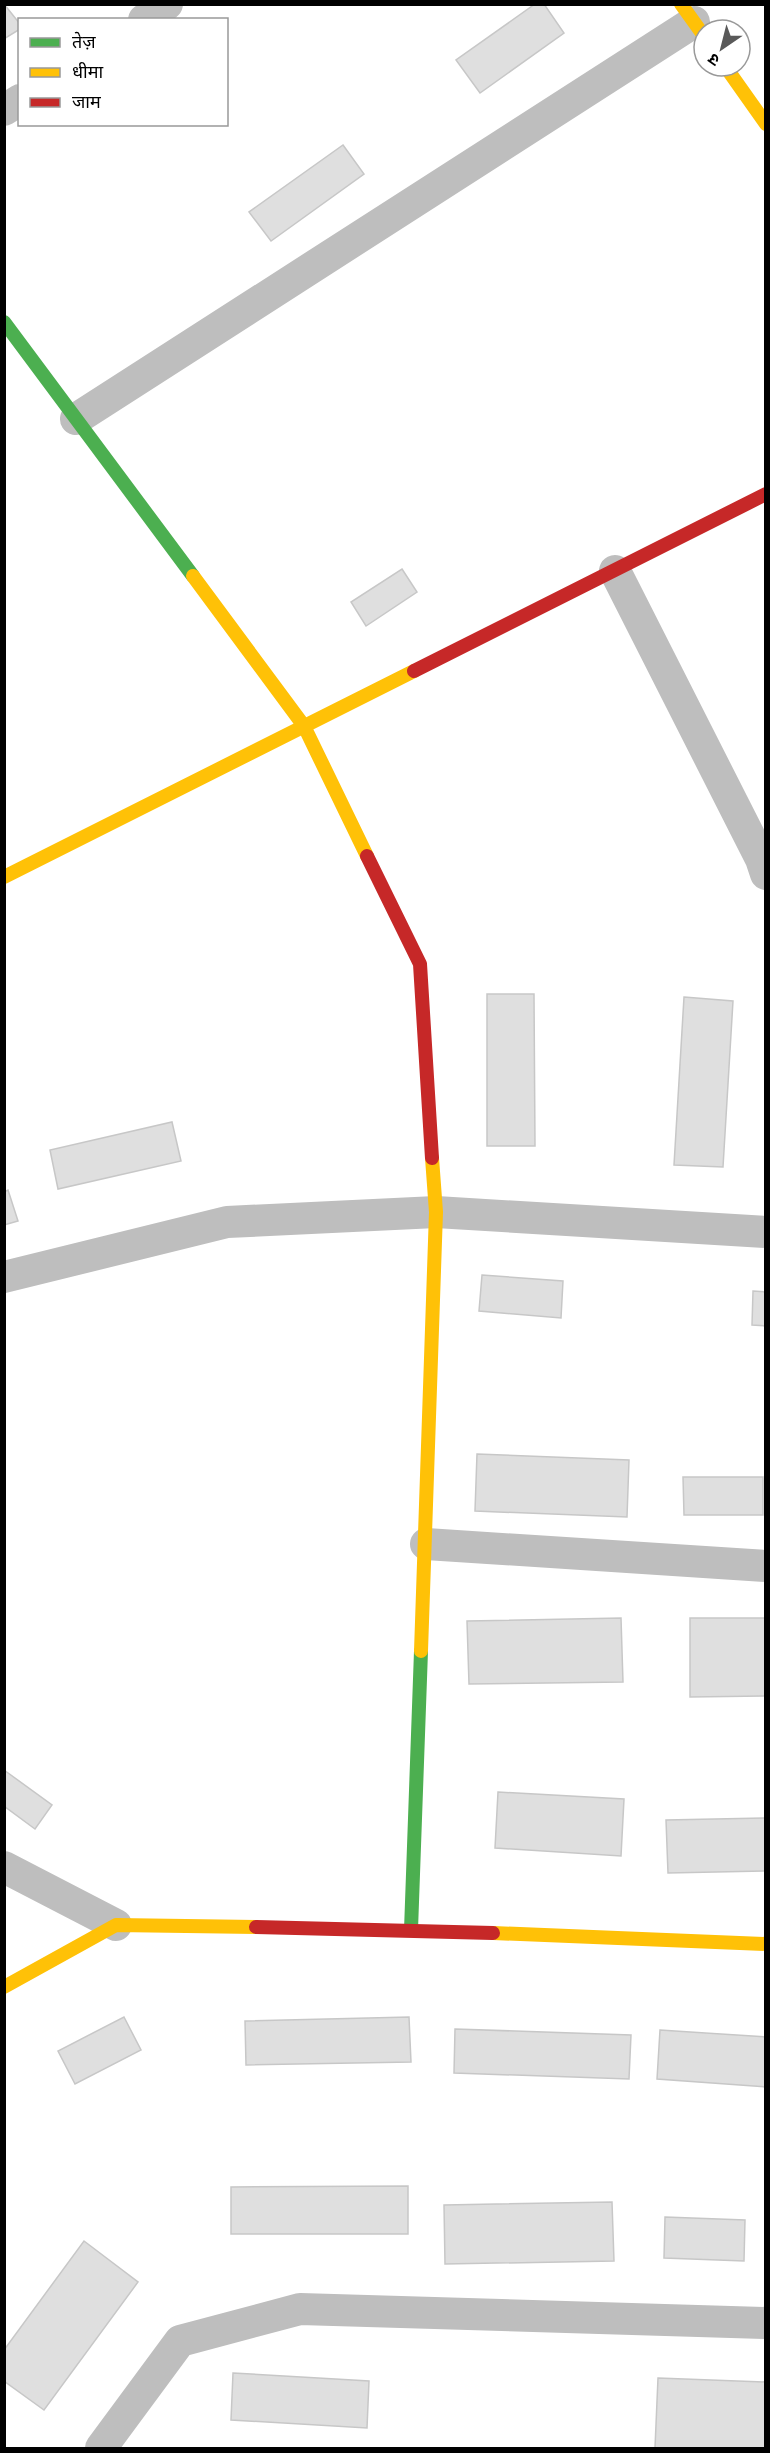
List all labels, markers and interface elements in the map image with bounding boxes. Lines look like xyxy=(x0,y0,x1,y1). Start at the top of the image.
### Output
legend xyxy=(18,18,228,126)
north arrow xyxy=(692,18,752,78)
text: तेज़ xyxy=(72,30,96,55)
text: उ xyxy=(703,47,724,71)
text: धीमा xyxy=(72,60,103,85)
text: जाम xyxy=(72,90,102,115)

